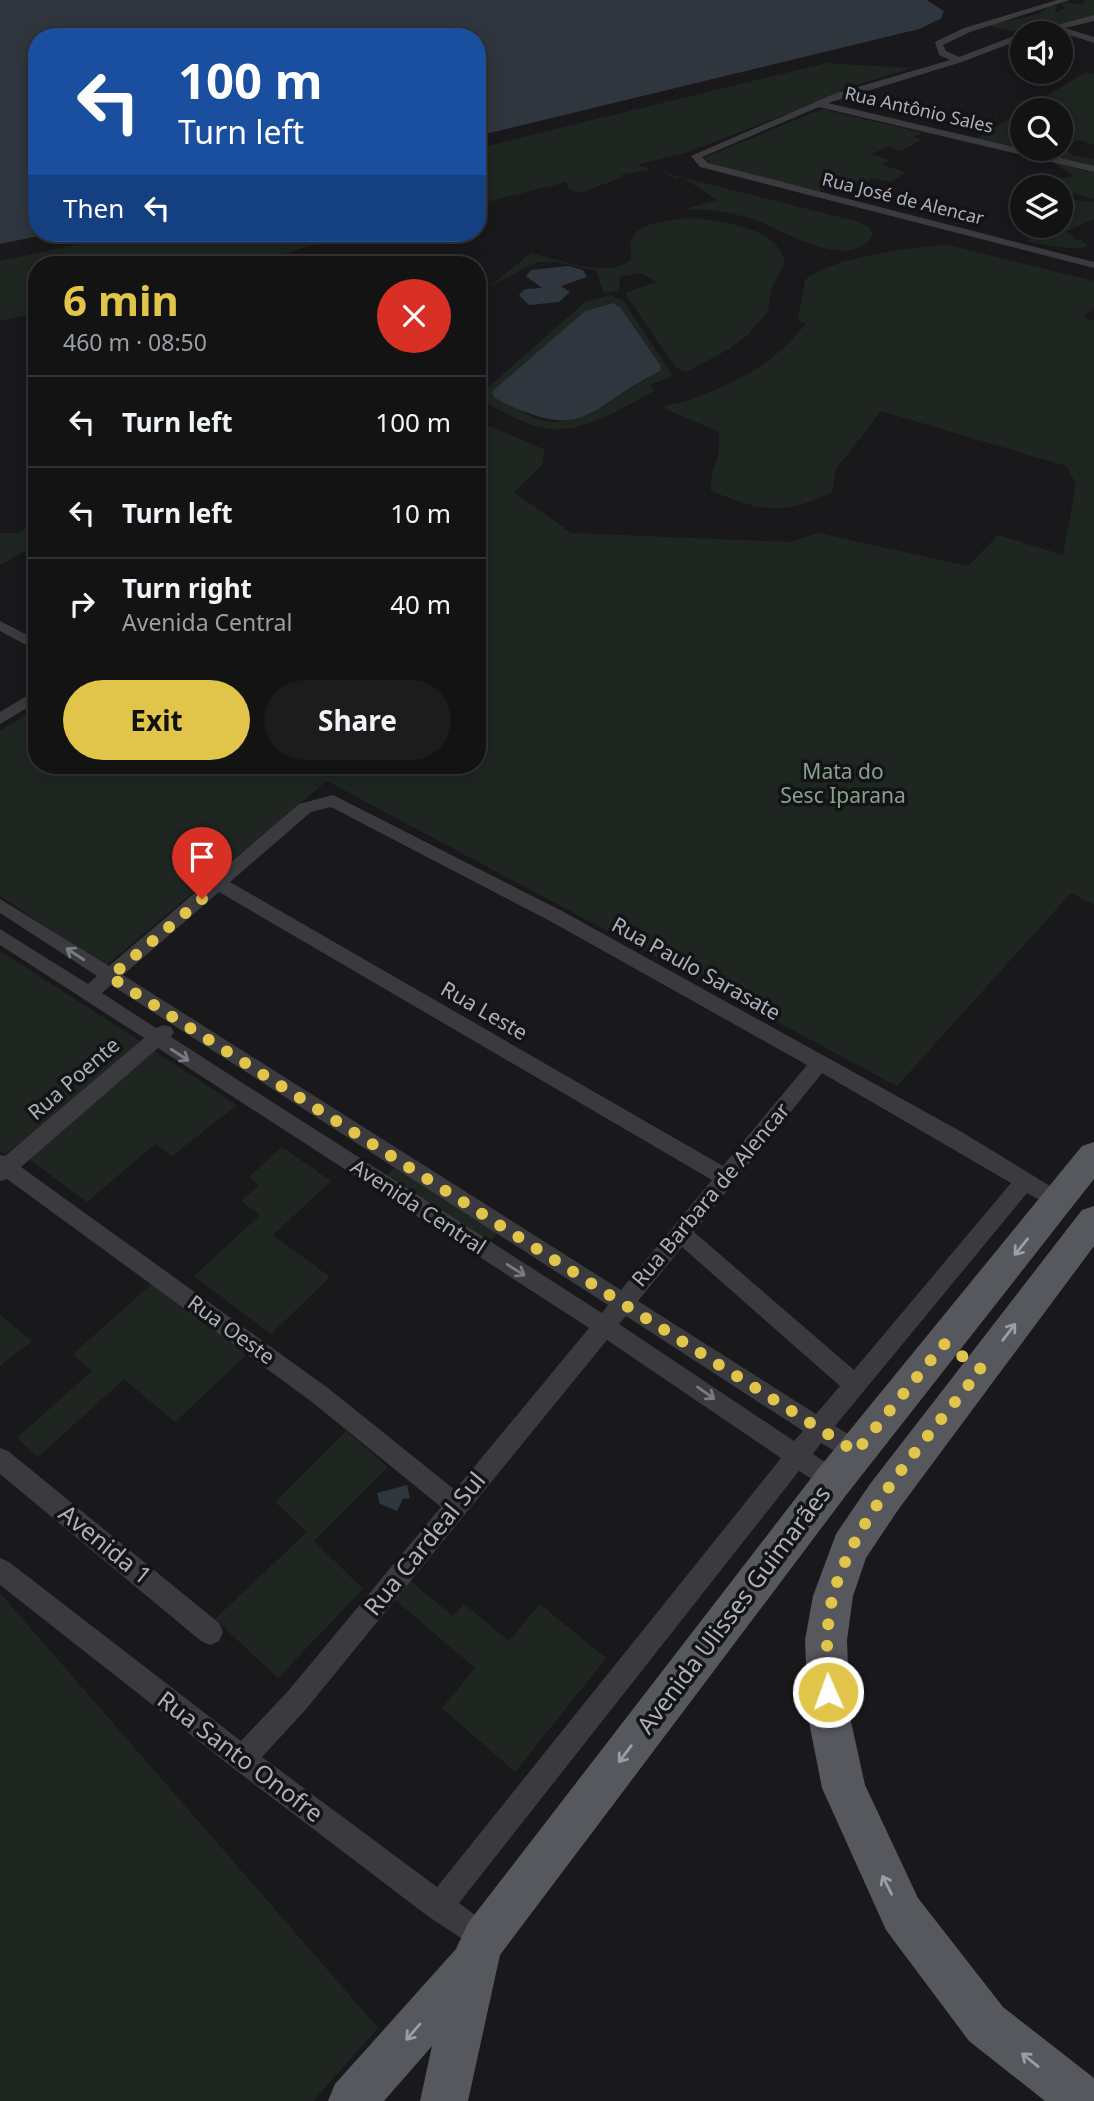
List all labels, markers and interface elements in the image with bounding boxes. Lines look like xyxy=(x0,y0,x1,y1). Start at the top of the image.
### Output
map controls xyxy=(1010,21,1073,238)
button: sound xyxy=(1010,21,1073,84)
text: 100 m xyxy=(178,47,323,113)
icon: left xyxy=(63,56,154,147)
street label: Rua Antônio Sales xyxy=(843,80,996,138)
button: search xyxy=(1010,98,1073,161)
text: Turn left xyxy=(178,110,304,153)
street label: Rua José de Alencar xyxy=(820,166,987,230)
button: layers xyxy=(1010,175,1073,238)
icon: left xyxy=(138,189,176,227)
text: Then xyxy=(63,190,124,226)
text: 6 min xyxy=(63,271,179,328)
button: close xyxy=(377,279,451,353)
text: 460 m · 08:50 xyxy=(63,326,207,358)
icon: left xyxy=(63,403,101,441)
text: Turn left xyxy=(122,404,233,440)
text: 100 m xyxy=(375,404,451,440)
icon: left xyxy=(63,494,101,532)
text: Turn left xyxy=(122,495,233,531)
text: 10 m xyxy=(390,495,451,531)
text: Turn right xyxy=(122,570,252,606)
icon: right xyxy=(63,585,101,623)
text: 40 m xyxy=(390,586,451,622)
text: Avenida Central xyxy=(122,606,292,638)
button: Exit xyxy=(63,680,250,760)
button: Share xyxy=(264,680,451,760)
park label: Mata do Sesc Iparana xyxy=(780,757,906,809)
pin xyxy=(172,827,232,899)
icon: arrive xyxy=(183,838,221,876)
street label: Rua Paulo Sarasate xyxy=(607,910,786,1026)
one-way arrow xyxy=(66,947,85,962)
street label: Rua Leste xyxy=(436,974,533,1046)
street label: Rua Poente xyxy=(22,1031,125,1126)
one-way arrow xyxy=(169,1048,189,1062)
street label: Rua Barbara de Alencar xyxy=(625,1096,796,1292)
street label: Avenida Central xyxy=(346,1152,491,1260)
one-way arrow xyxy=(1014,1237,1029,1255)
one-way arrow xyxy=(505,1263,525,1277)
street label: Rua Oeste xyxy=(182,1288,281,1370)
one-way arrow xyxy=(1002,1324,1017,1342)
one-way arrow xyxy=(696,1386,715,1400)
street label: Rua Cardeal Sul xyxy=(356,1464,492,1622)
street label: Avenida Ulisses Guimarães xyxy=(628,1478,837,1740)
street label: Avenida 1 xyxy=(53,1496,159,1591)
position arrow xyxy=(791,1655,865,1729)
street label: Rua Santo Onofre xyxy=(151,1683,331,1829)
one-way arrow xyxy=(618,1744,632,1763)
one-way arrow xyxy=(880,1875,894,1896)
one-way arrow xyxy=(405,2023,421,2041)
one-way arrow xyxy=(1021,2052,1039,2067)

